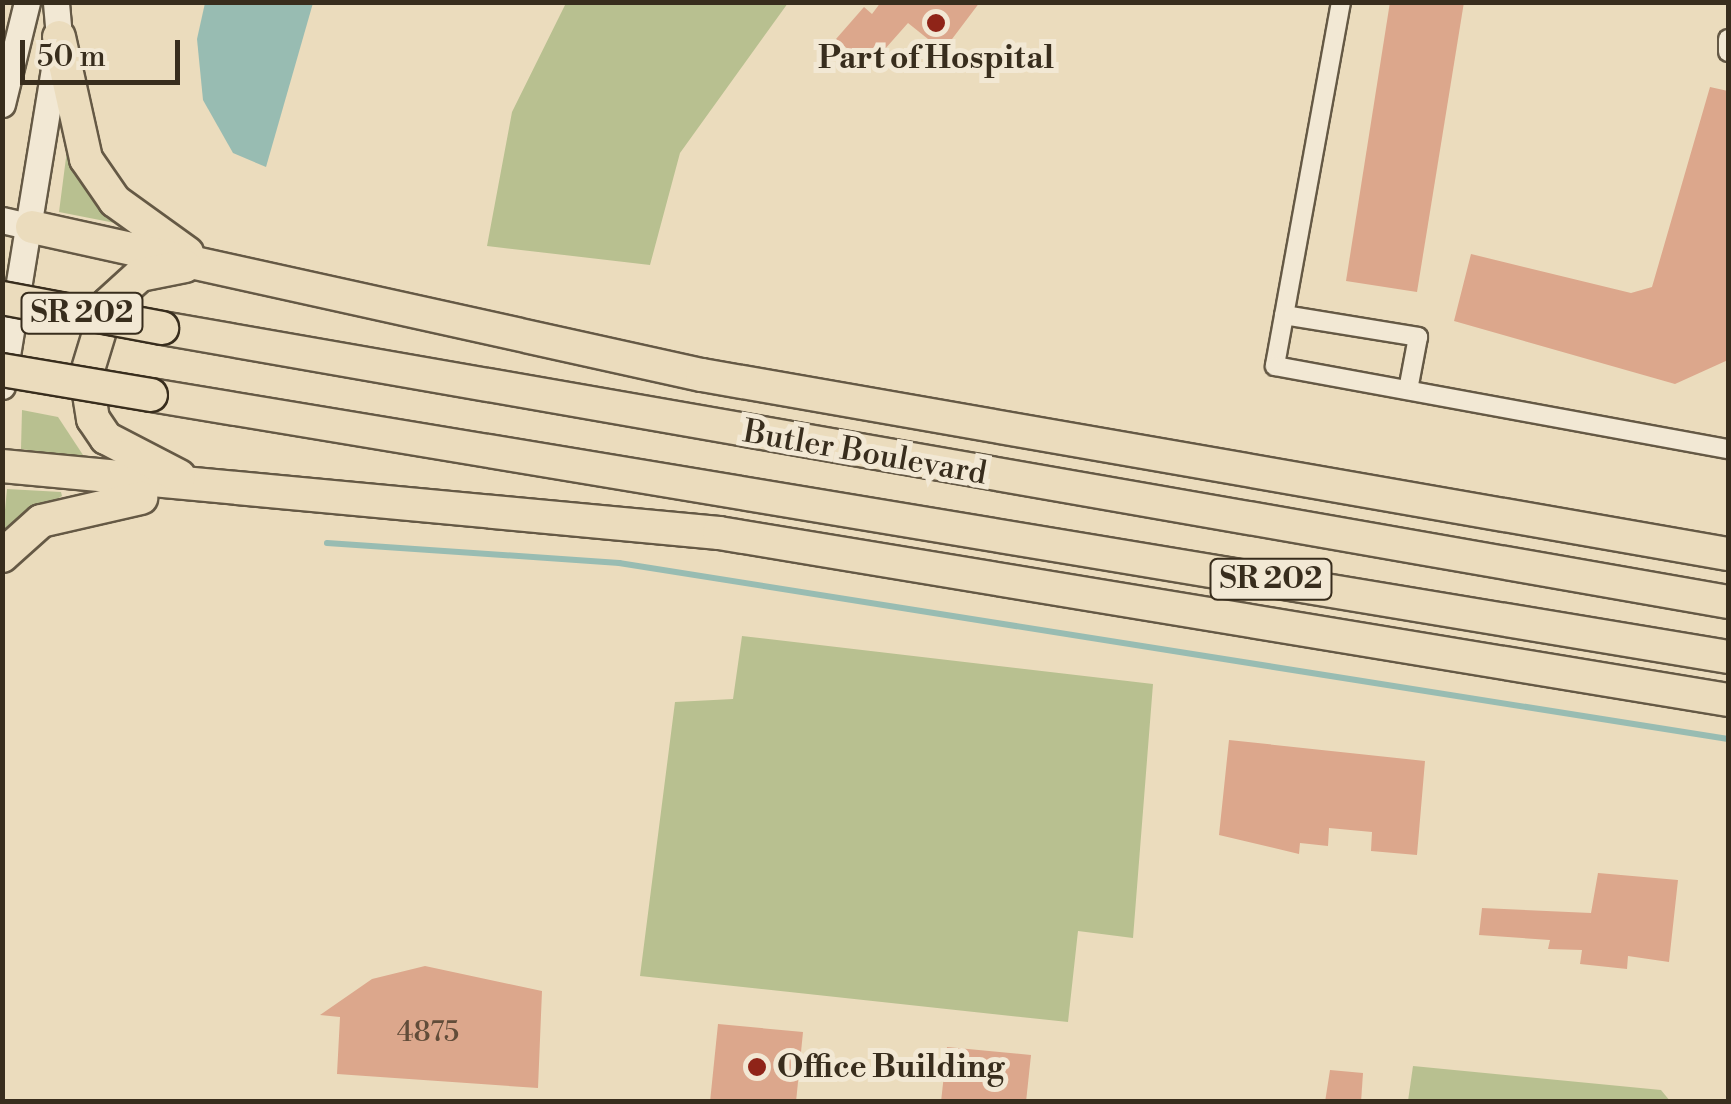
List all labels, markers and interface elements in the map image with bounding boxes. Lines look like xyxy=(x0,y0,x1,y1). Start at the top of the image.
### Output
marker: Part of Hospital xyxy=(925,12,947,34)
scale bar xyxy=(25,20,185,82)
text: 50 m xyxy=(37,38,106,76)
place label: Part of Hospital xyxy=(818,39,1054,77)
road number: SR 202 xyxy=(19,288,144,338)
street label: Butler Boulevard xyxy=(740,413,990,493)
road number: SR 202 xyxy=(1208,554,1334,604)
house number: 4875 xyxy=(397,1016,459,1050)
place label: Office Building xyxy=(777,1048,1004,1086)
marker: Office Building xyxy=(746,1056,768,1078)

